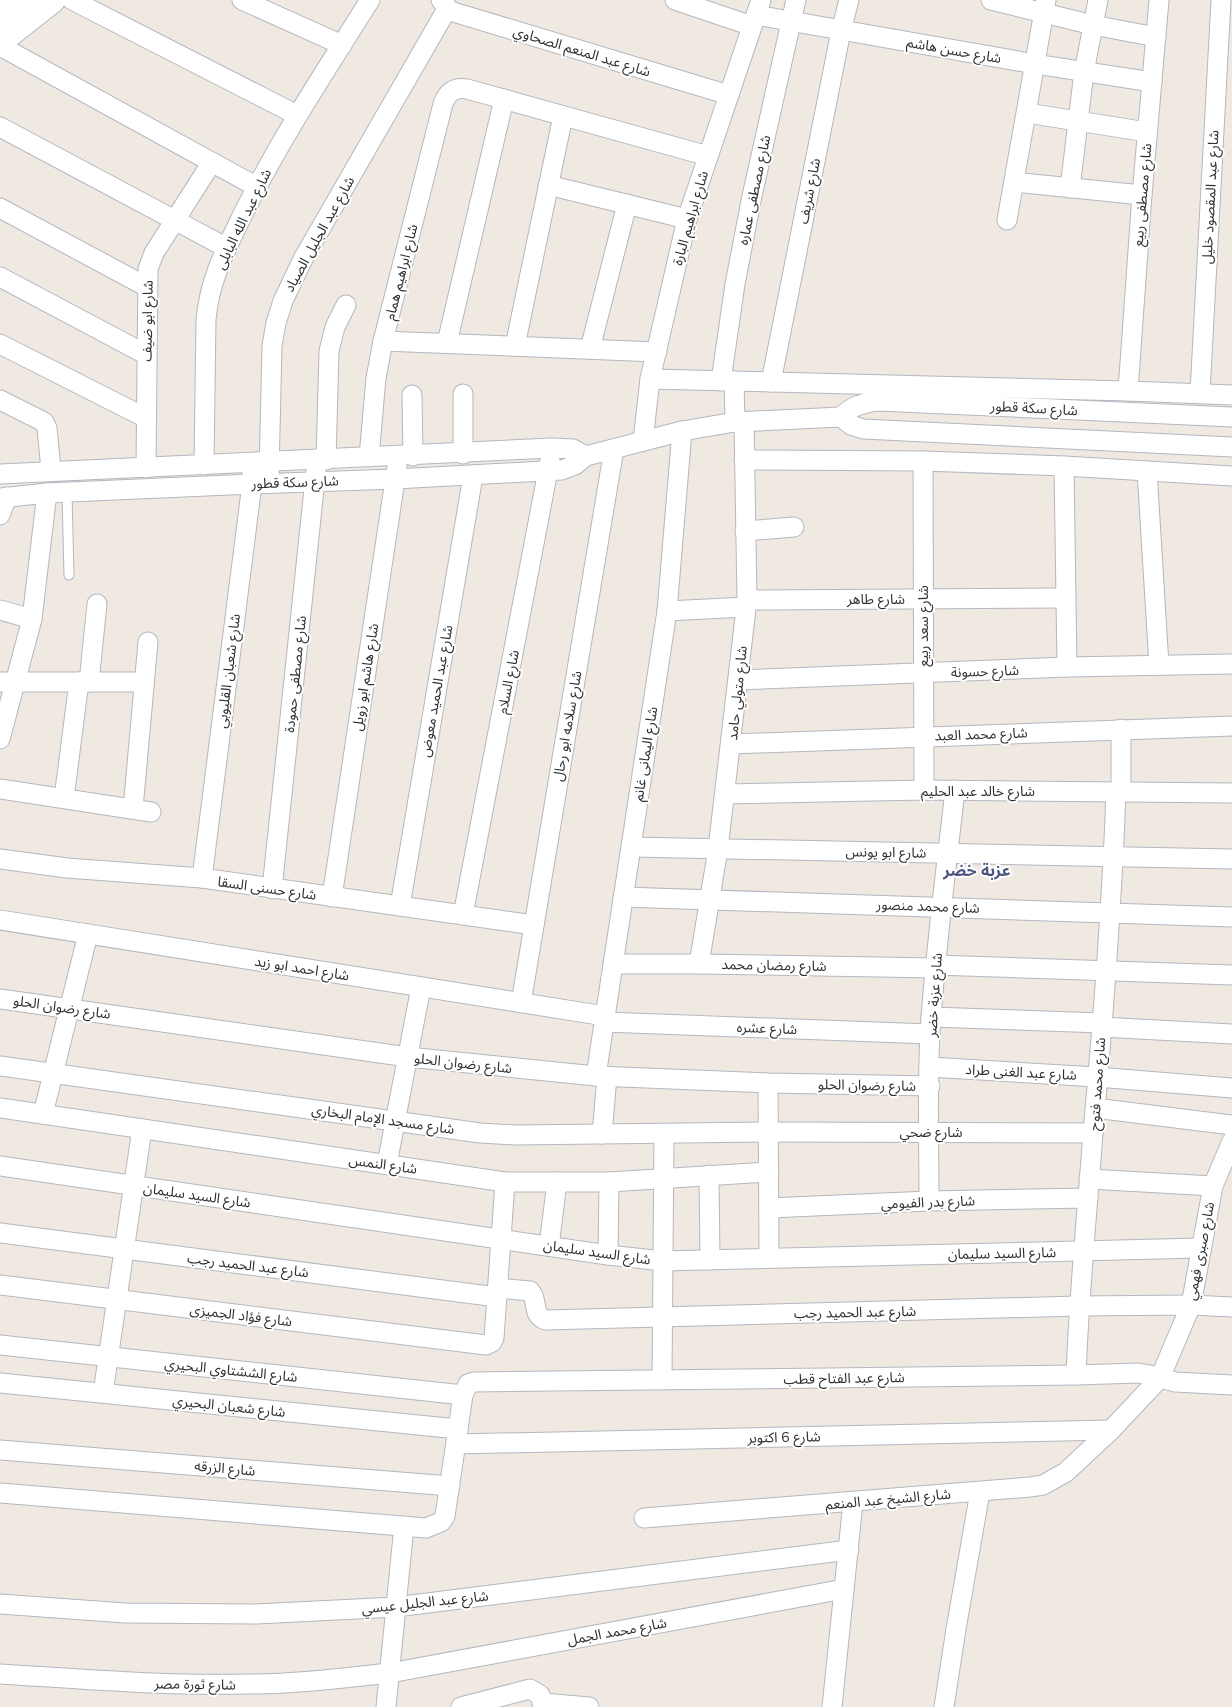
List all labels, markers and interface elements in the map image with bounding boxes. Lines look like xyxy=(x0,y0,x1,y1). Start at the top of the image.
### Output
street label: شارع عبد المنعم الصحاوي xyxy=(510,22,653,83)
street label: شارع حسن هاشم xyxy=(905,33,1003,69)
street label: شارع عبد المقصود خليل xyxy=(1198,130,1224,264)
street label: شارع مصطفى عماره xyxy=(734,133,776,247)
street label: شارع مصطفى ربيع xyxy=(1129,143,1157,248)
street label: شارع شريف xyxy=(794,157,826,226)
street label: شارع عبد الله البابلى xyxy=(211,166,277,273)
street label: شارع ابراهيم البارة xyxy=(668,169,714,268)
street label: شارع عبد الجليل الصياد xyxy=(280,173,360,296)
street label: شارع ابراهيم همام xyxy=(380,222,424,322)
street label: شارع ابو ضيف xyxy=(137,280,159,362)
street label: شارع سكة قطور xyxy=(989,397,1078,421)
street label: شارع سكة قطور xyxy=(250,471,339,495)
street label: شارع سعد ربيع xyxy=(914,585,934,667)
street label: شارع طاهر xyxy=(846,590,905,610)
street label: شارع شعبان القليوبي xyxy=(212,613,246,730)
street label: شارع مصطفى حمودة xyxy=(280,615,312,734)
street label: شارع هاشم ابو زويل xyxy=(348,622,384,732)
street label: شارع عبد الحميد معوض xyxy=(416,624,458,759)
street label: شارع متولي حامد xyxy=(723,645,753,741)
street label: شارع السلام xyxy=(493,648,525,716)
street label: شارع حسونة xyxy=(951,661,1020,683)
street label: شارع سلامه ابو رحال xyxy=(548,669,588,783)
street label: شارع اليمانى غانم xyxy=(629,705,663,803)
street label: شارع محمد العبد xyxy=(934,723,1028,747)
street label: شارع خالد عبد الحليم xyxy=(921,782,1035,802)
street label: شارع ابو يونس xyxy=(845,842,926,864)
district label: عزبة خضر xyxy=(942,860,1011,880)
street label: شارع حسنى السقا xyxy=(216,872,318,906)
street label: شارع محمد منصور xyxy=(875,895,980,919)
street label: شارع احمد ابو زيد xyxy=(253,952,351,986)
street label: شارع عزبة خضر xyxy=(922,952,948,1039)
street label: شارع رمضان محمد xyxy=(721,955,827,977)
street label: شارع رضوان الحلو xyxy=(12,991,112,1025)
street label: شارع عشره xyxy=(736,1018,798,1040)
street label: شارع محمد فتوح xyxy=(1085,1037,1111,1131)
street label: شارع رضوان الحلو xyxy=(413,1049,513,1079)
street label: شارع عبد الغنى طراد xyxy=(965,1060,1077,1086)
street label: شارع رضوان الحلو xyxy=(818,1075,916,1097)
street label: شارع مسجد الإمام البخاري xyxy=(310,1100,456,1140)
street label: شارع ضحي xyxy=(900,1123,962,1143)
street label: شارع النمس xyxy=(348,1150,418,1180)
street label: شارع السيد سليمان xyxy=(142,1179,252,1213)
street label: شارع بدر الفيومي xyxy=(881,1191,976,1215)
street label: شارع صبرى فهمي xyxy=(1182,1200,1221,1302)
street label: شارع السيد سليمان xyxy=(542,1236,652,1270)
street label: شارع السيد سليمان xyxy=(948,1243,1056,1265)
street label: شارع عبد الحميد رجب xyxy=(186,1249,310,1283)
street label: شارع فؤاد الجميزى xyxy=(189,1300,293,1332)
street label: شارع عبد الحميد رجب xyxy=(794,1302,916,1324)
street label: شارع الششتاوي البحيري xyxy=(163,1354,298,1388)
street label: شارع عبد الفتاح قطب xyxy=(783,1368,905,1390)
street label: شارع شعبان البحيري xyxy=(171,1391,286,1423)
street label: شارع 6 اكتوبر xyxy=(746,1427,821,1449)
street label: شارع الزرقه xyxy=(194,1456,256,1482)
street label: شارع الشيخ عبد المنعم xyxy=(825,1485,952,1515)
street label: شارع عبد الجليل عيسي xyxy=(361,1586,490,1620)
street label: شارع محمد الجمل xyxy=(566,1613,668,1651)
street label: شارع ثورة مصر xyxy=(153,1674,236,1696)

